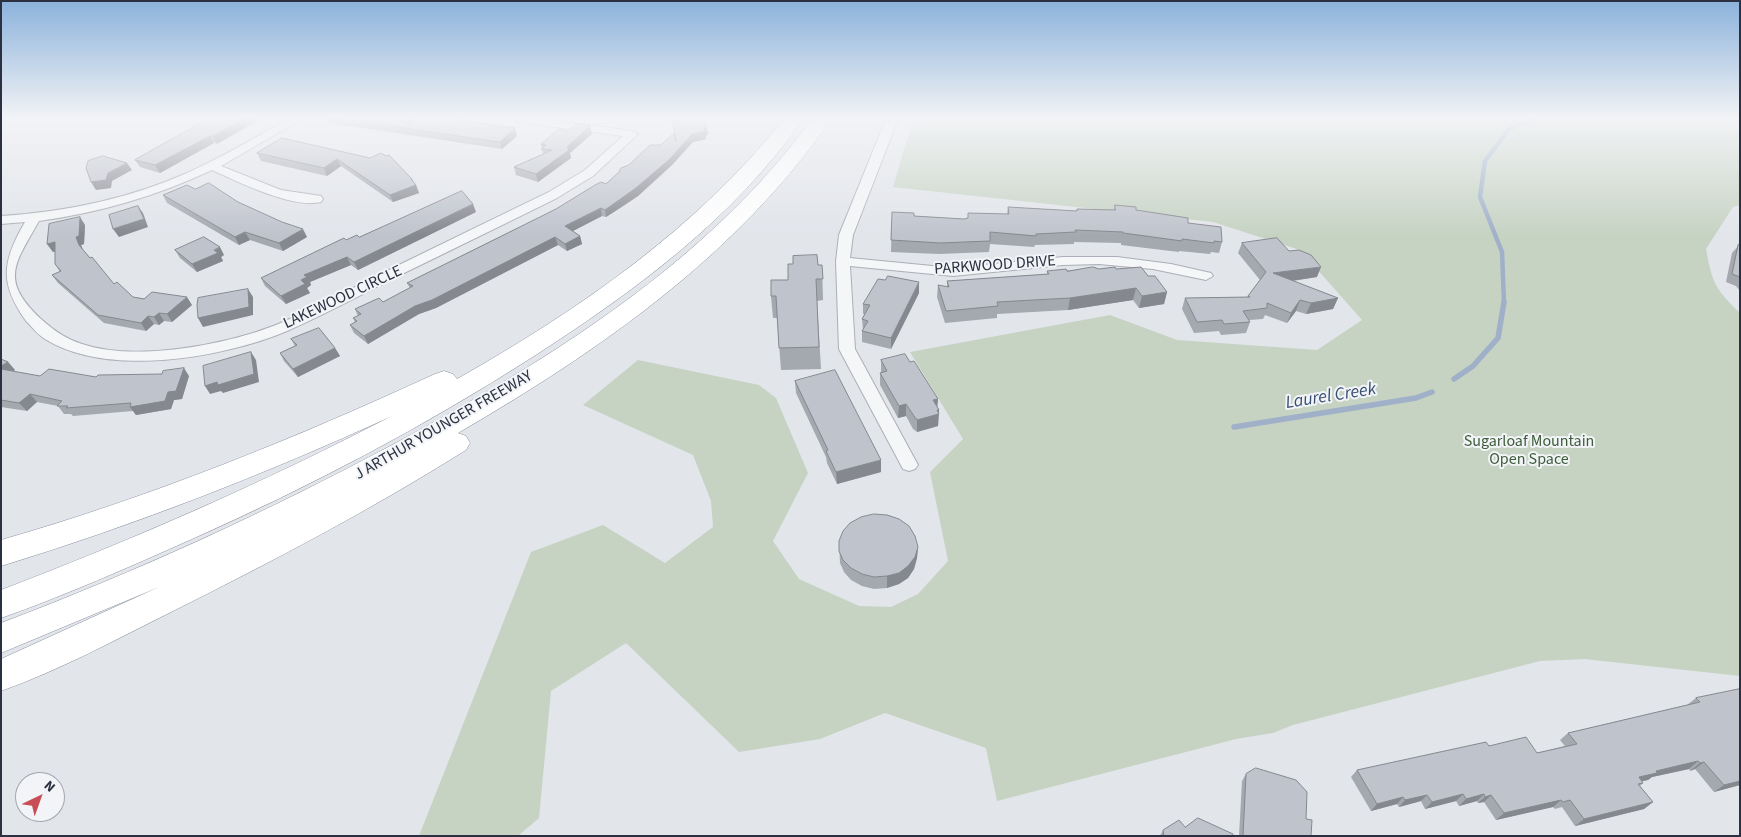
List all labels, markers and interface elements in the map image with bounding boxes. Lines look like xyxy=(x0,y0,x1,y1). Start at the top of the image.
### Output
street label: PARKWOOD DRIVE xyxy=(934,252,1056,280)
street label: LAKEWOOD CIRCLE xyxy=(281,262,405,334)
street label: J ARTHUR YOUNGER FREEWAY xyxy=(352,367,536,485)
water label: Laurel Creek xyxy=(1284,379,1378,415)
park label: Sugarloaf Mountain Open Space xyxy=(1464,432,1594,470)
north arrow xyxy=(15,772,65,822)
text: N xyxy=(39,776,60,797)

